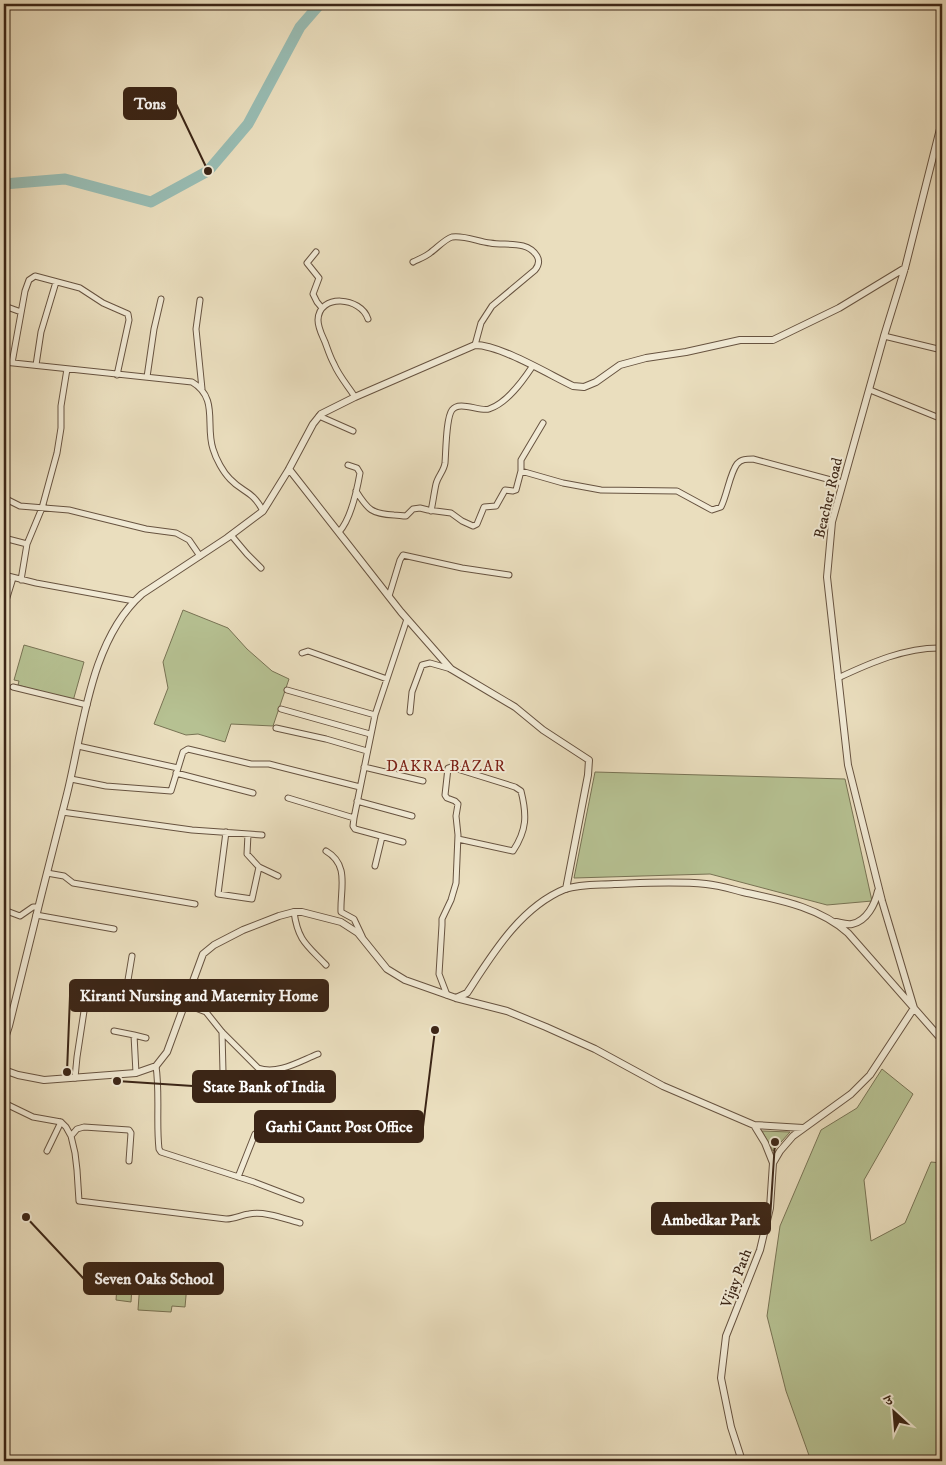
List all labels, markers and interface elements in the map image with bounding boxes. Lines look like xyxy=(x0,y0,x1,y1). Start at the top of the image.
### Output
callout: Tons xyxy=(124,88,176,119)
text: Tons xyxy=(133,94,167,114)
street label: Beacher Road xyxy=(810,455,847,540)
district label: DAKRA BAZAR xyxy=(386,756,506,776)
callout: Kiranti Nursing and Maternity Home xyxy=(70,980,328,1011)
text: Kiranti Nursing and Maternity Home xyxy=(80,986,319,1006)
callout: State Bank of India xyxy=(193,1071,335,1102)
text: State Bank of India xyxy=(203,1077,326,1097)
callout: Garhi Cantt Post Office xyxy=(255,1111,423,1142)
text: Garhi Cantt Post Office xyxy=(265,1117,413,1137)
callout: Ambedkar Park xyxy=(652,1203,770,1234)
text: Ambedkar Park xyxy=(661,1210,761,1230)
street label: Vijay Path xyxy=(716,1246,756,1311)
callout: Seven Oaks School xyxy=(84,1263,223,1294)
text: Seven Oaks School xyxy=(94,1269,215,1289)
north arrow xyxy=(868,1388,918,1438)
text: उ xyxy=(881,1391,897,1411)

